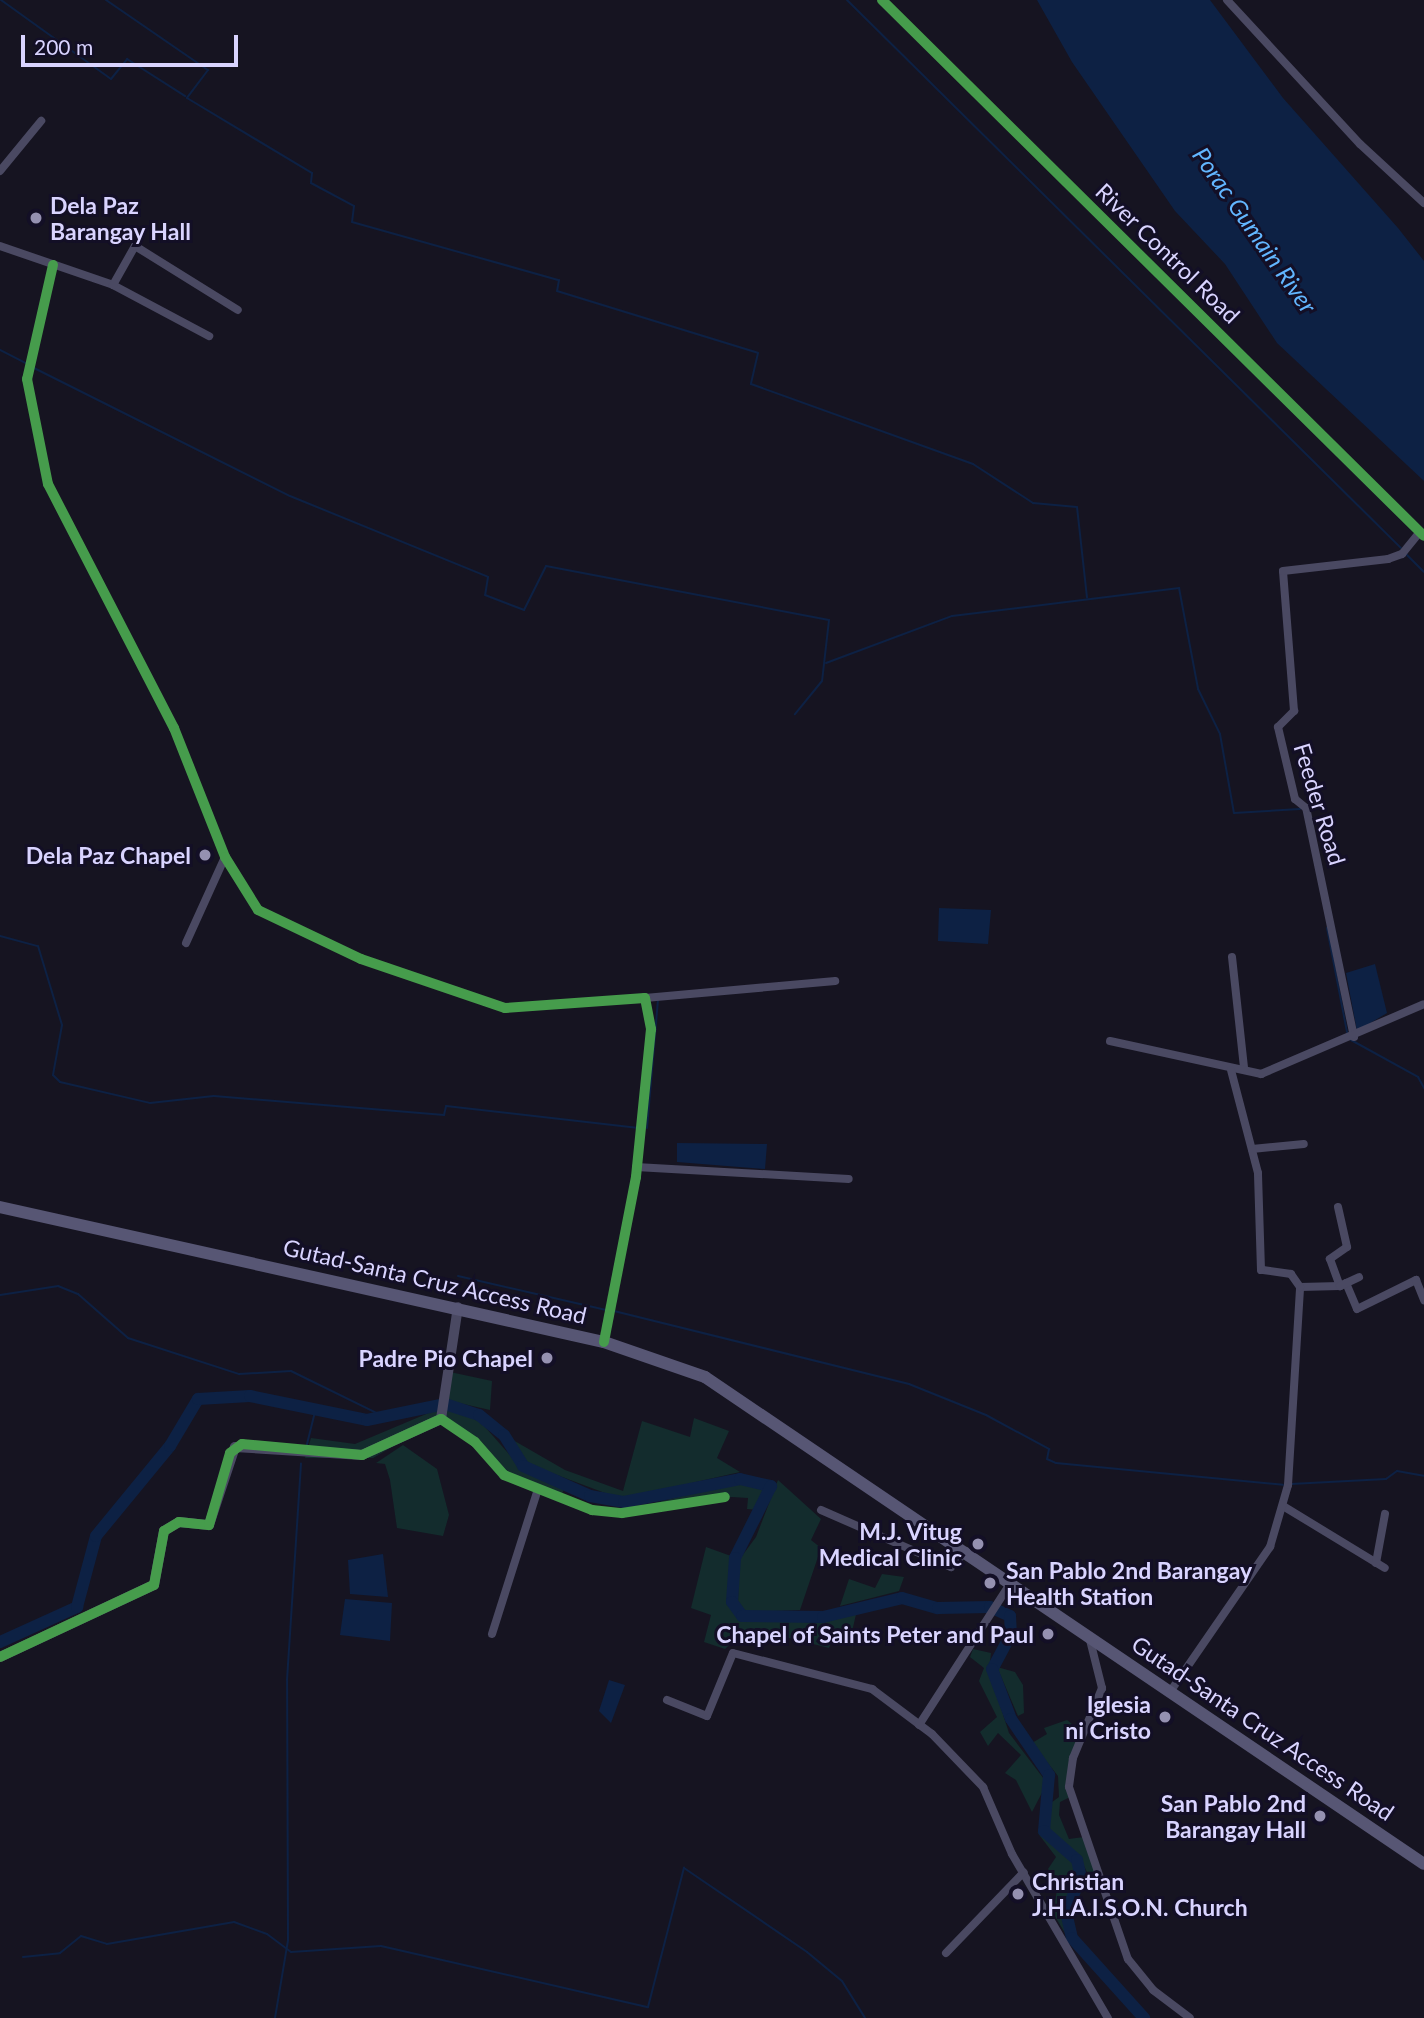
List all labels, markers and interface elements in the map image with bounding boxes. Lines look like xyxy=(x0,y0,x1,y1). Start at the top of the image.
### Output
scale bar xyxy=(24,21,242,65)
text: 200 m xyxy=(34,34,93,59)
water label: Porac Gumain River xyxy=(1187,142,1323,318)
street label: River Control Road xyxy=(1090,177,1246,329)
place label: Dela Paz Barangay Hall xyxy=(50,191,191,245)
marker: Dela Paz Barangay Hall xyxy=(28,210,44,226)
street label: Feeder Road xyxy=(1288,739,1352,869)
place label: Dela Paz Chapel xyxy=(26,841,191,869)
marker: Dela Paz Chapel xyxy=(197,847,213,863)
street label: Gutad-Santa Cruz Access Road xyxy=(280,1233,590,1329)
place label: Padre Pio Chapel xyxy=(359,1344,533,1372)
marker: Padre Pio Chapel xyxy=(539,1350,555,1366)
place label: M.J. Vitug Medical Clinic xyxy=(819,1517,962,1571)
marker: M.J. Vitug Medical Clinic xyxy=(968,1534,988,1554)
place label: San Pablo 2nd Barangay Health Station xyxy=(1006,1556,1252,1610)
marker: San Pablo 2nd Barangay Health Station xyxy=(980,1573,1000,1593)
place label: Chapel of Saints Peter and Paul xyxy=(715,1620,1034,1648)
marker: Chapel of Saints Peter and Paul xyxy=(1040,1626,1056,1642)
street label: Gutad-Santa Cruz Access Road xyxy=(1126,1630,1400,1826)
place label: Iglesia ni Cristo xyxy=(1065,1690,1151,1744)
marker: Iglesia ni Cristo xyxy=(1157,1709,1173,1725)
place label: San Pablo 2nd Barangay Hall xyxy=(1161,1789,1306,1843)
marker: San Pablo 2nd Barangay Hall xyxy=(1312,1808,1328,1824)
place label: Christian J.H.A.I.S.O.N. Church xyxy=(1032,1867,1248,1921)
marker: Christian J.H.A.I.S.O.N. Church xyxy=(1010,1886,1026,1902)

